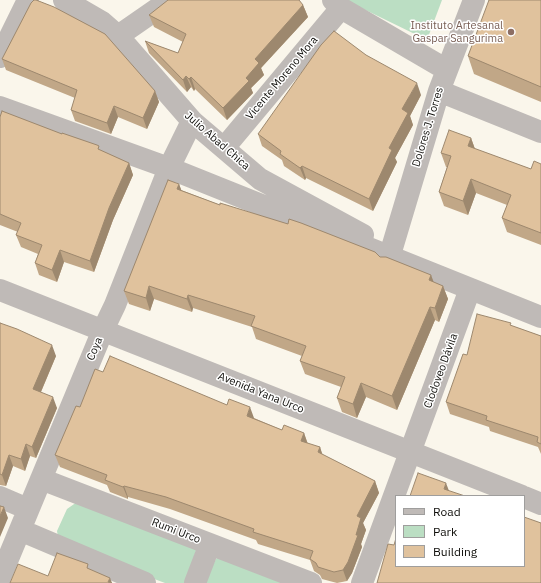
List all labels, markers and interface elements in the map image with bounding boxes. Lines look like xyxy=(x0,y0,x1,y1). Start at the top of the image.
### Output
place label: Instituto Artesanal Gaspar Sangurima xyxy=(410,19,503,45)
marker: Instituto Artesanal Gaspar Sangurima xyxy=(506,27,516,37)
street label: Vicente Moreno Mora xyxy=(243,34,321,122)
street label: Dolores J. Torres xyxy=(410,85,446,169)
street label: Julio Abad Chica xyxy=(182,109,252,173)
street label: Clodoveo Dávila xyxy=(421,332,461,410)
street label: Coya xyxy=(84,335,106,363)
street label: Avenida Yana Urco xyxy=(216,370,306,416)
legend xyxy=(395,495,525,567)
text: Road xyxy=(433,504,461,519)
street label: Rumi Urco xyxy=(150,516,202,546)
text: Park xyxy=(433,524,457,539)
text: Building xyxy=(433,544,477,559)

